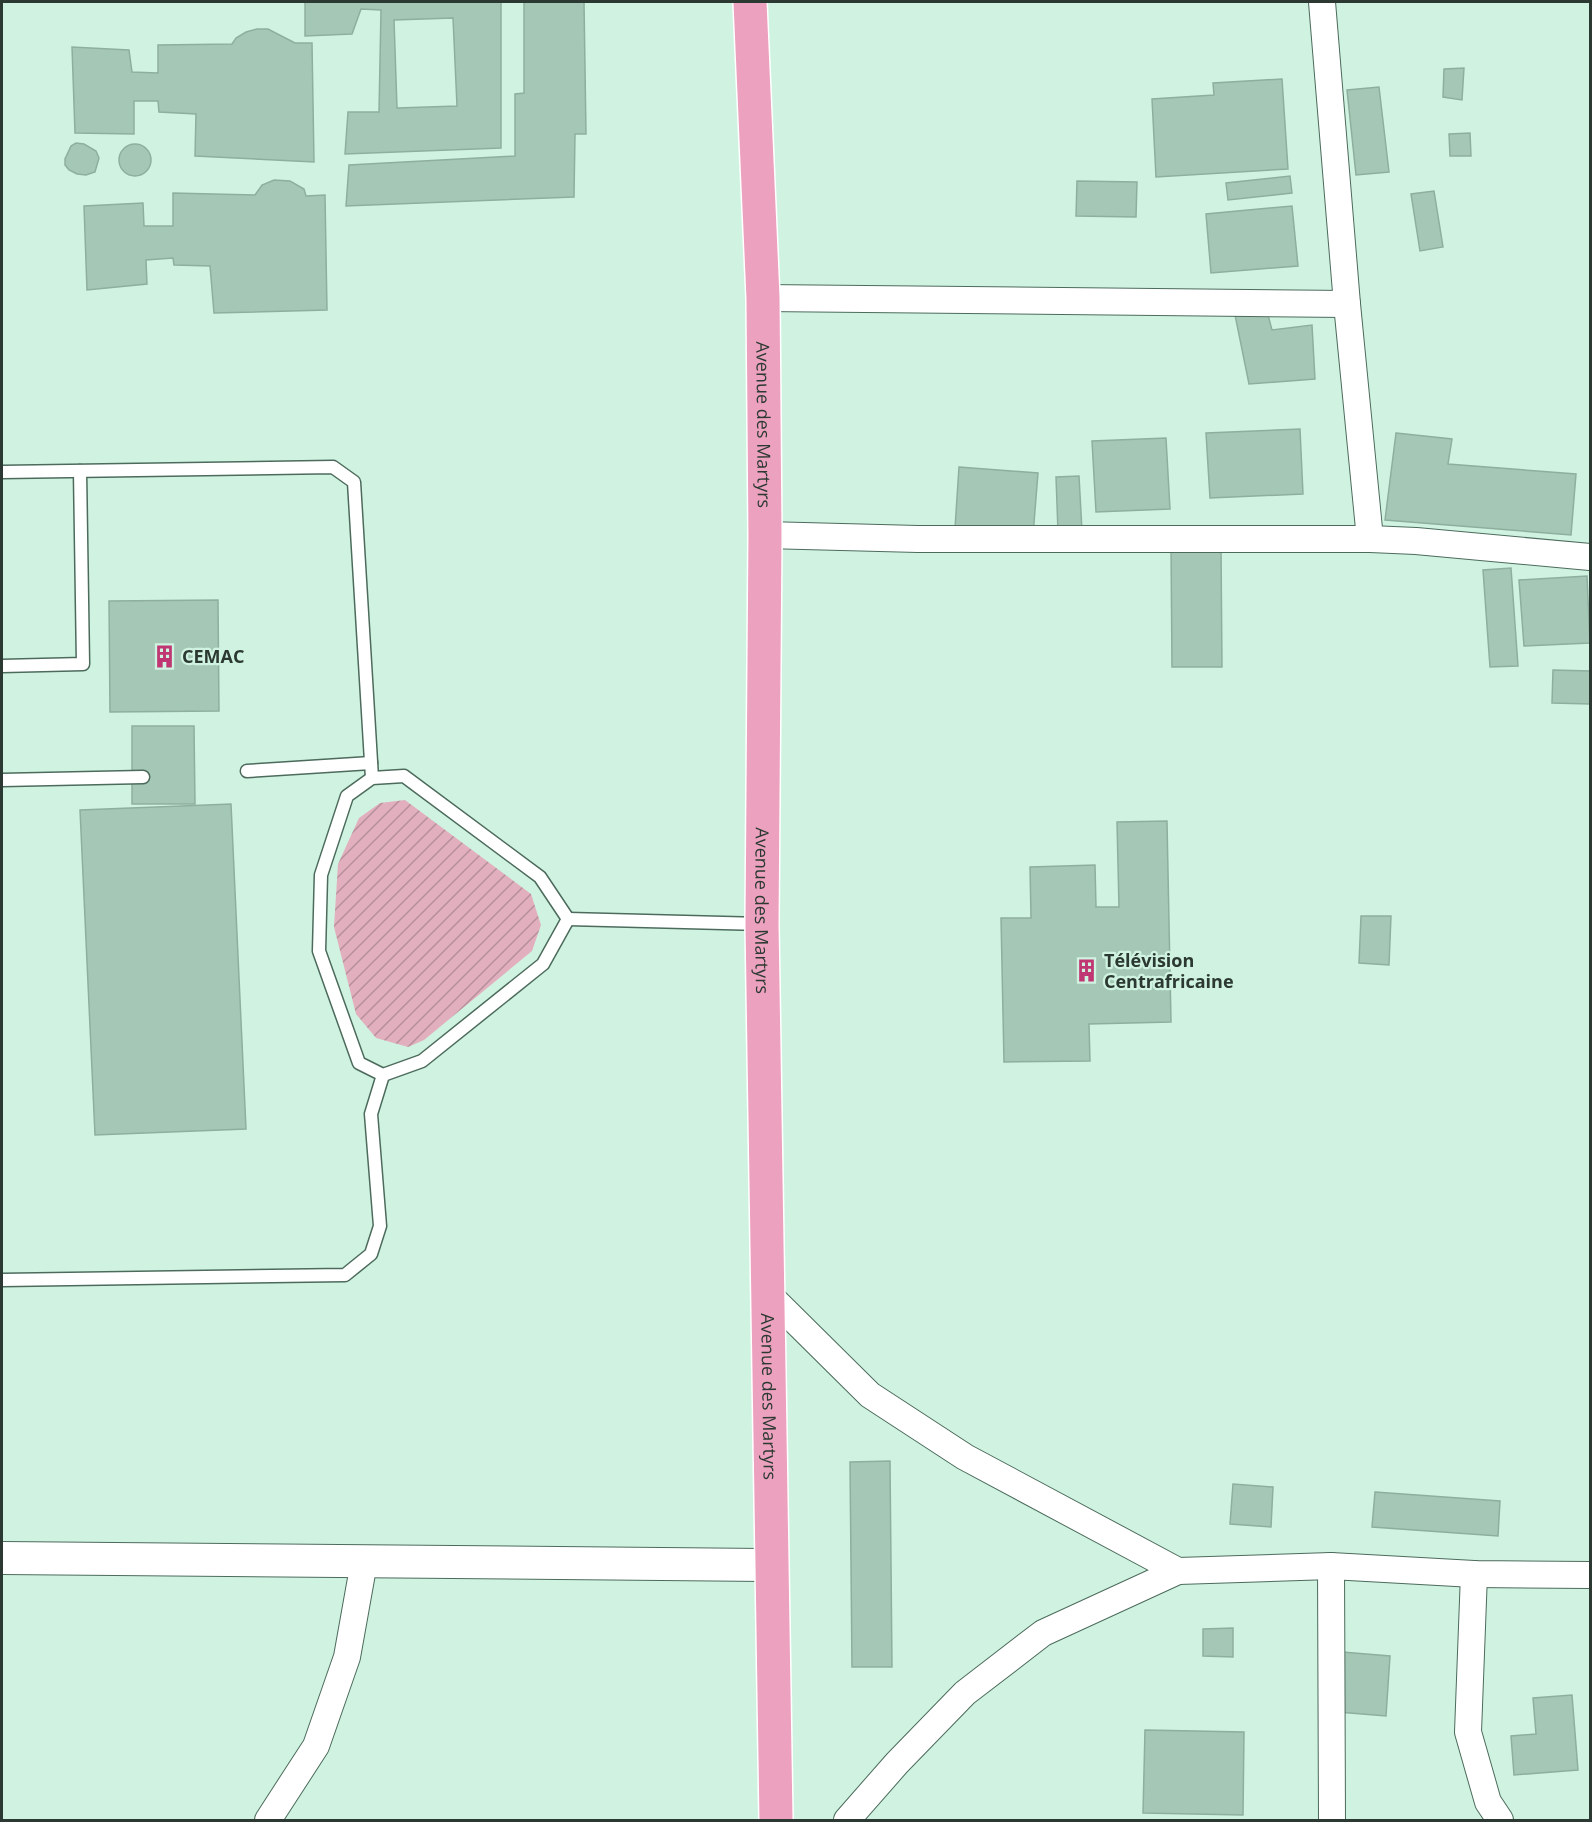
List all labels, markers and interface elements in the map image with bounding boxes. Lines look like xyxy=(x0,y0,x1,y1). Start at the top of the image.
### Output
street label: Avenue des Martyrs xyxy=(751,341,777,508)
building icon: CEMAC xyxy=(151,643,177,669)
place label: CEMAC xyxy=(182,644,244,668)
street label: Avenue des Martyrs xyxy=(750,827,775,994)
place label: Télévision Centrafricaine xyxy=(1104,948,1234,993)
building icon: Télévision Centrafricaine xyxy=(1073,957,1099,983)
street label: Avenue des Martyrs xyxy=(756,1313,783,1480)

